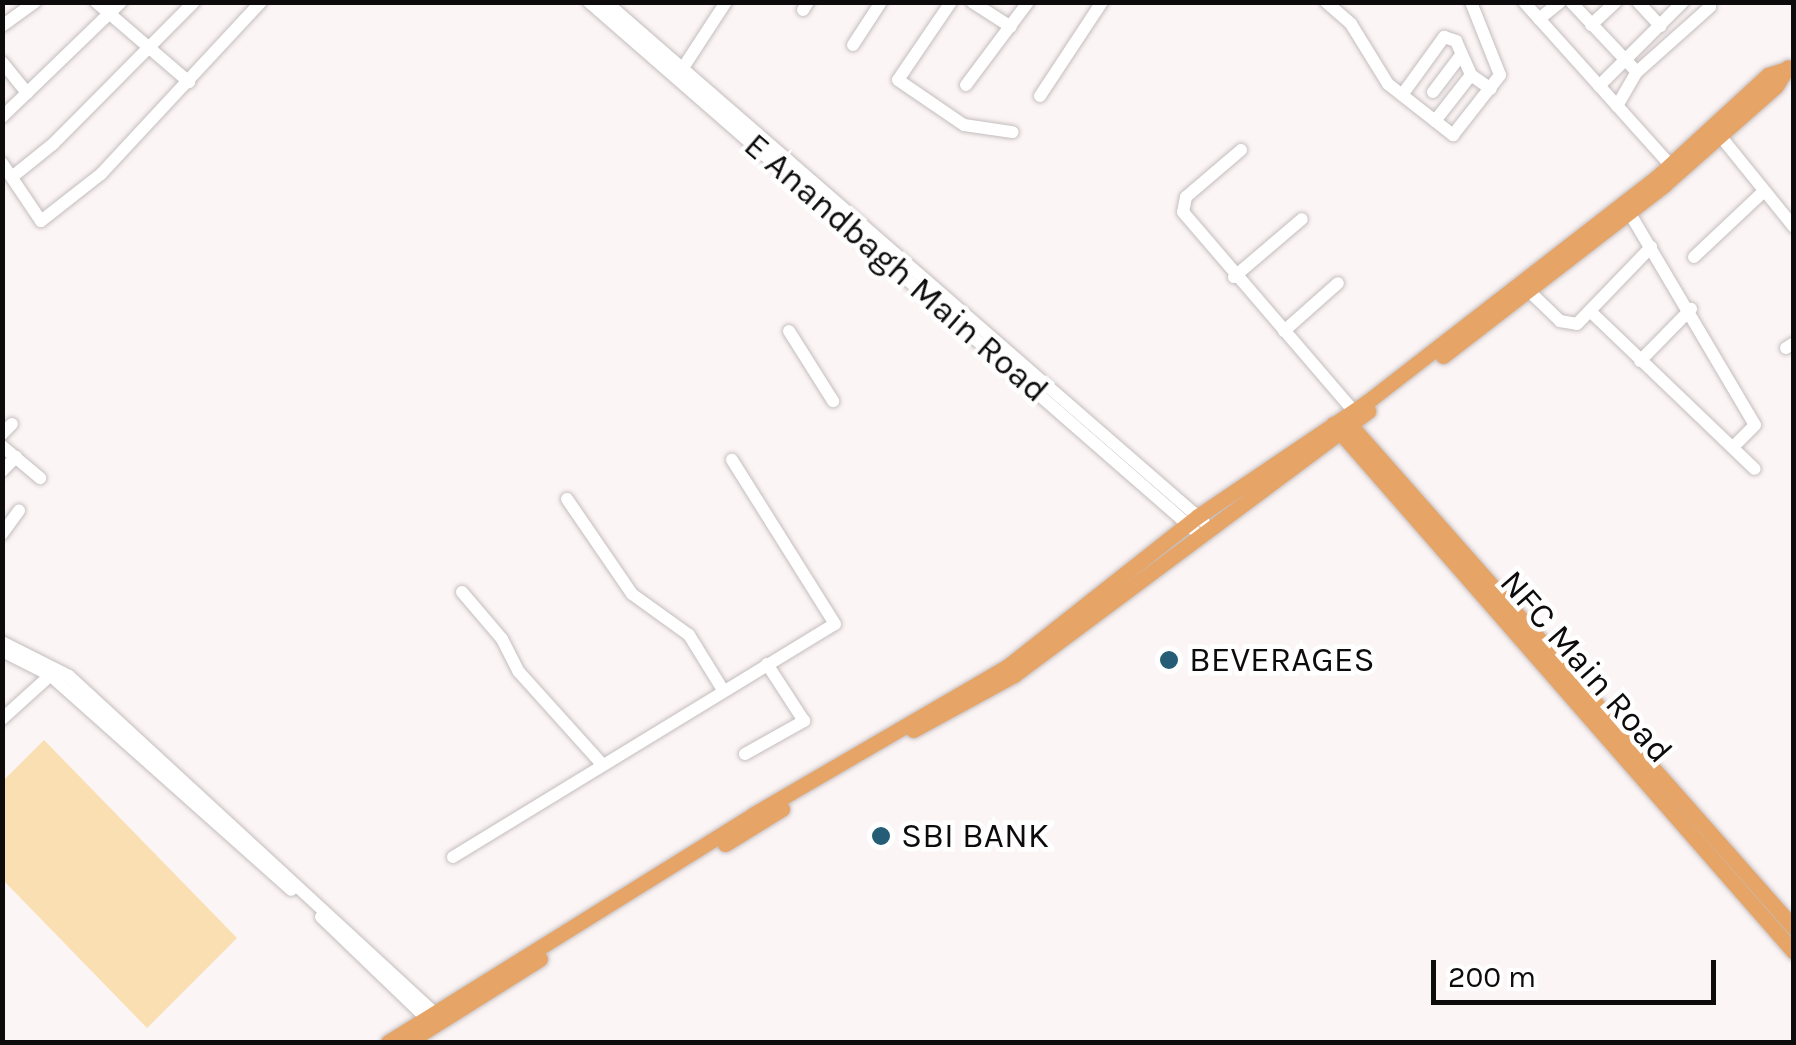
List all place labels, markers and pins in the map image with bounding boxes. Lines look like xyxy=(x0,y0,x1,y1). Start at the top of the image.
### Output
place label: BEVERAGES xyxy=(1189,639,1375,681)
marker: BEVERAGES xyxy=(1158,649,1180,671)
place label: SBI BANK xyxy=(901,815,1049,857)
marker: SBI BANK xyxy=(870,825,892,847)

